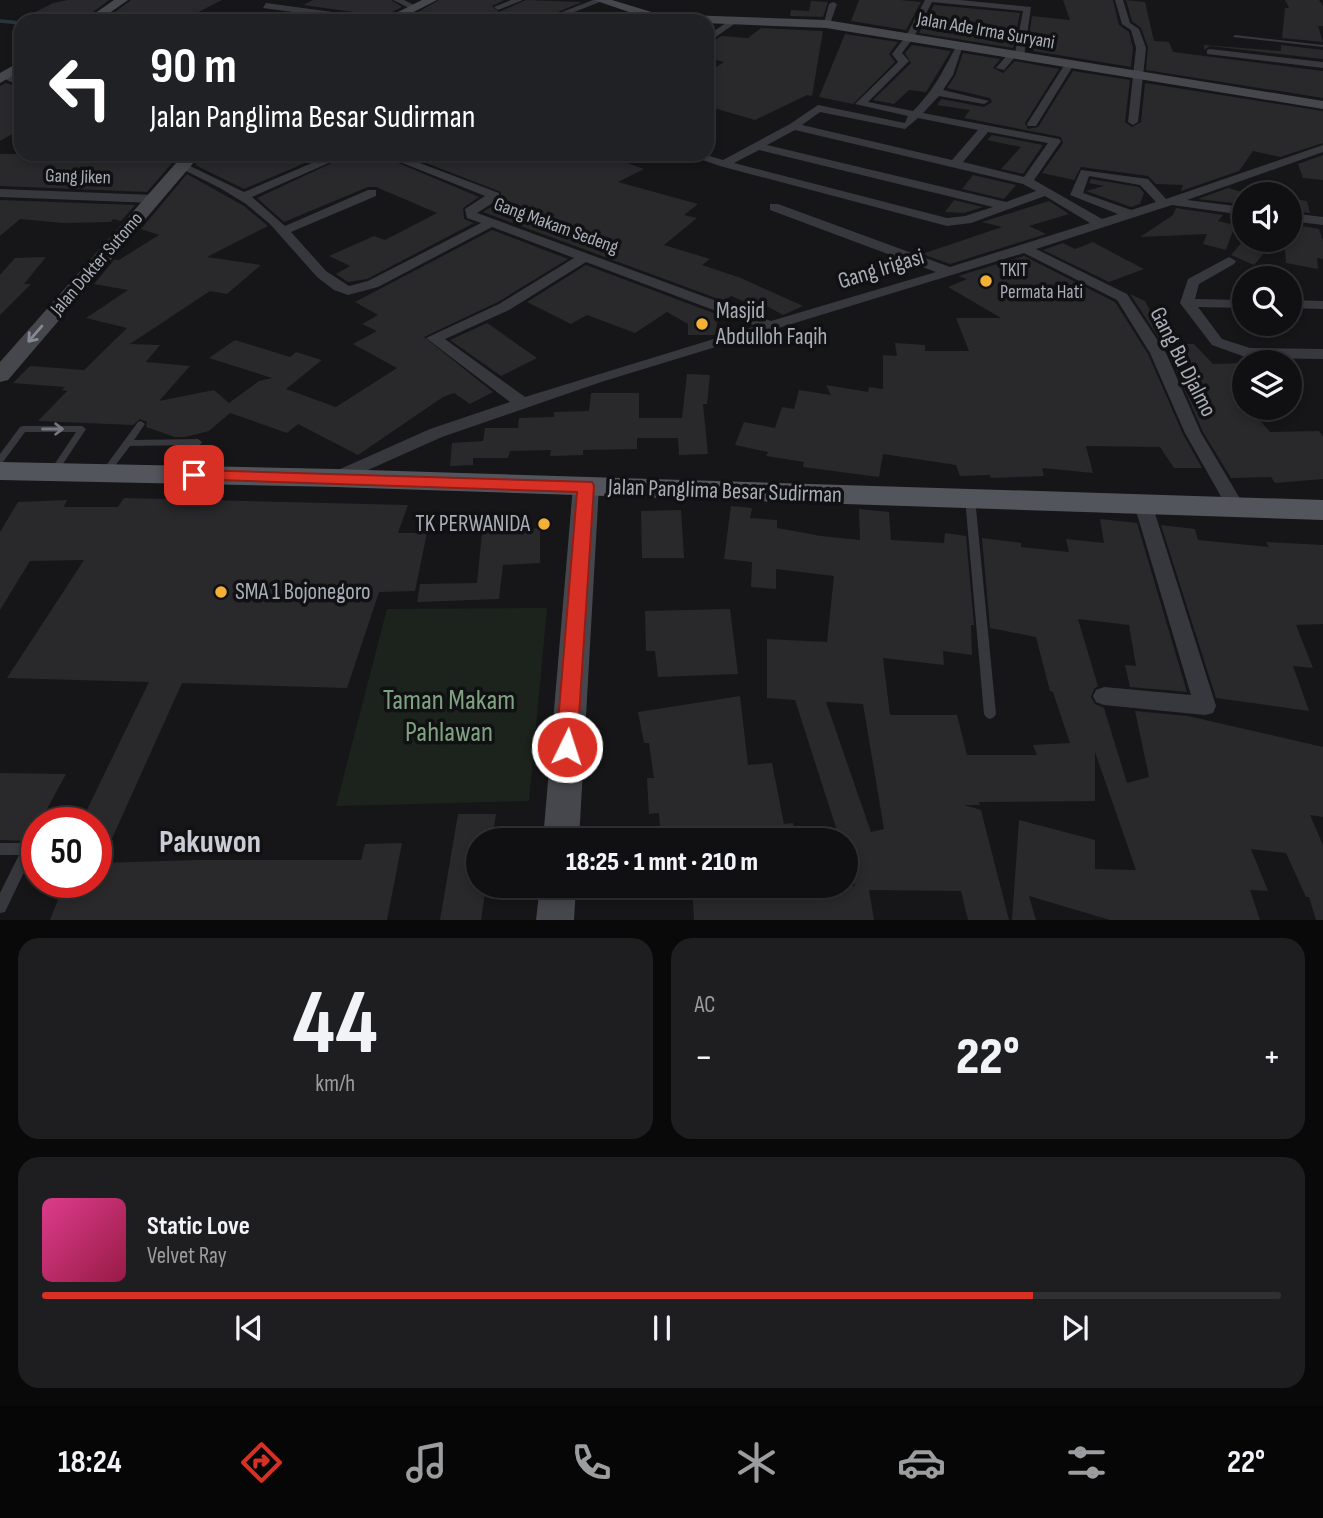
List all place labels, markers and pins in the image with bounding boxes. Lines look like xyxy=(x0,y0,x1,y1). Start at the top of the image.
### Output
place label: TKIT Permata Hati xyxy=(1000,259,1083,304)
marker: TKIT Permata Hati xyxy=(978,273,994,289)
place label: Masjid Abdulloh Faqih xyxy=(715,297,827,351)
marker: Masjid Abdulloh Faqih xyxy=(694,316,710,332)
pin xyxy=(164,445,224,505)
place label: TK PERWANIDA xyxy=(415,510,530,538)
marker: TK PERWANIDA xyxy=(536,516,552,532)
place label: SMA 1 Bojonegoro xyxy=(235,578,371,606)
marker: SMA 1 Bojonegoro xyxy=(213,584,229,600)

